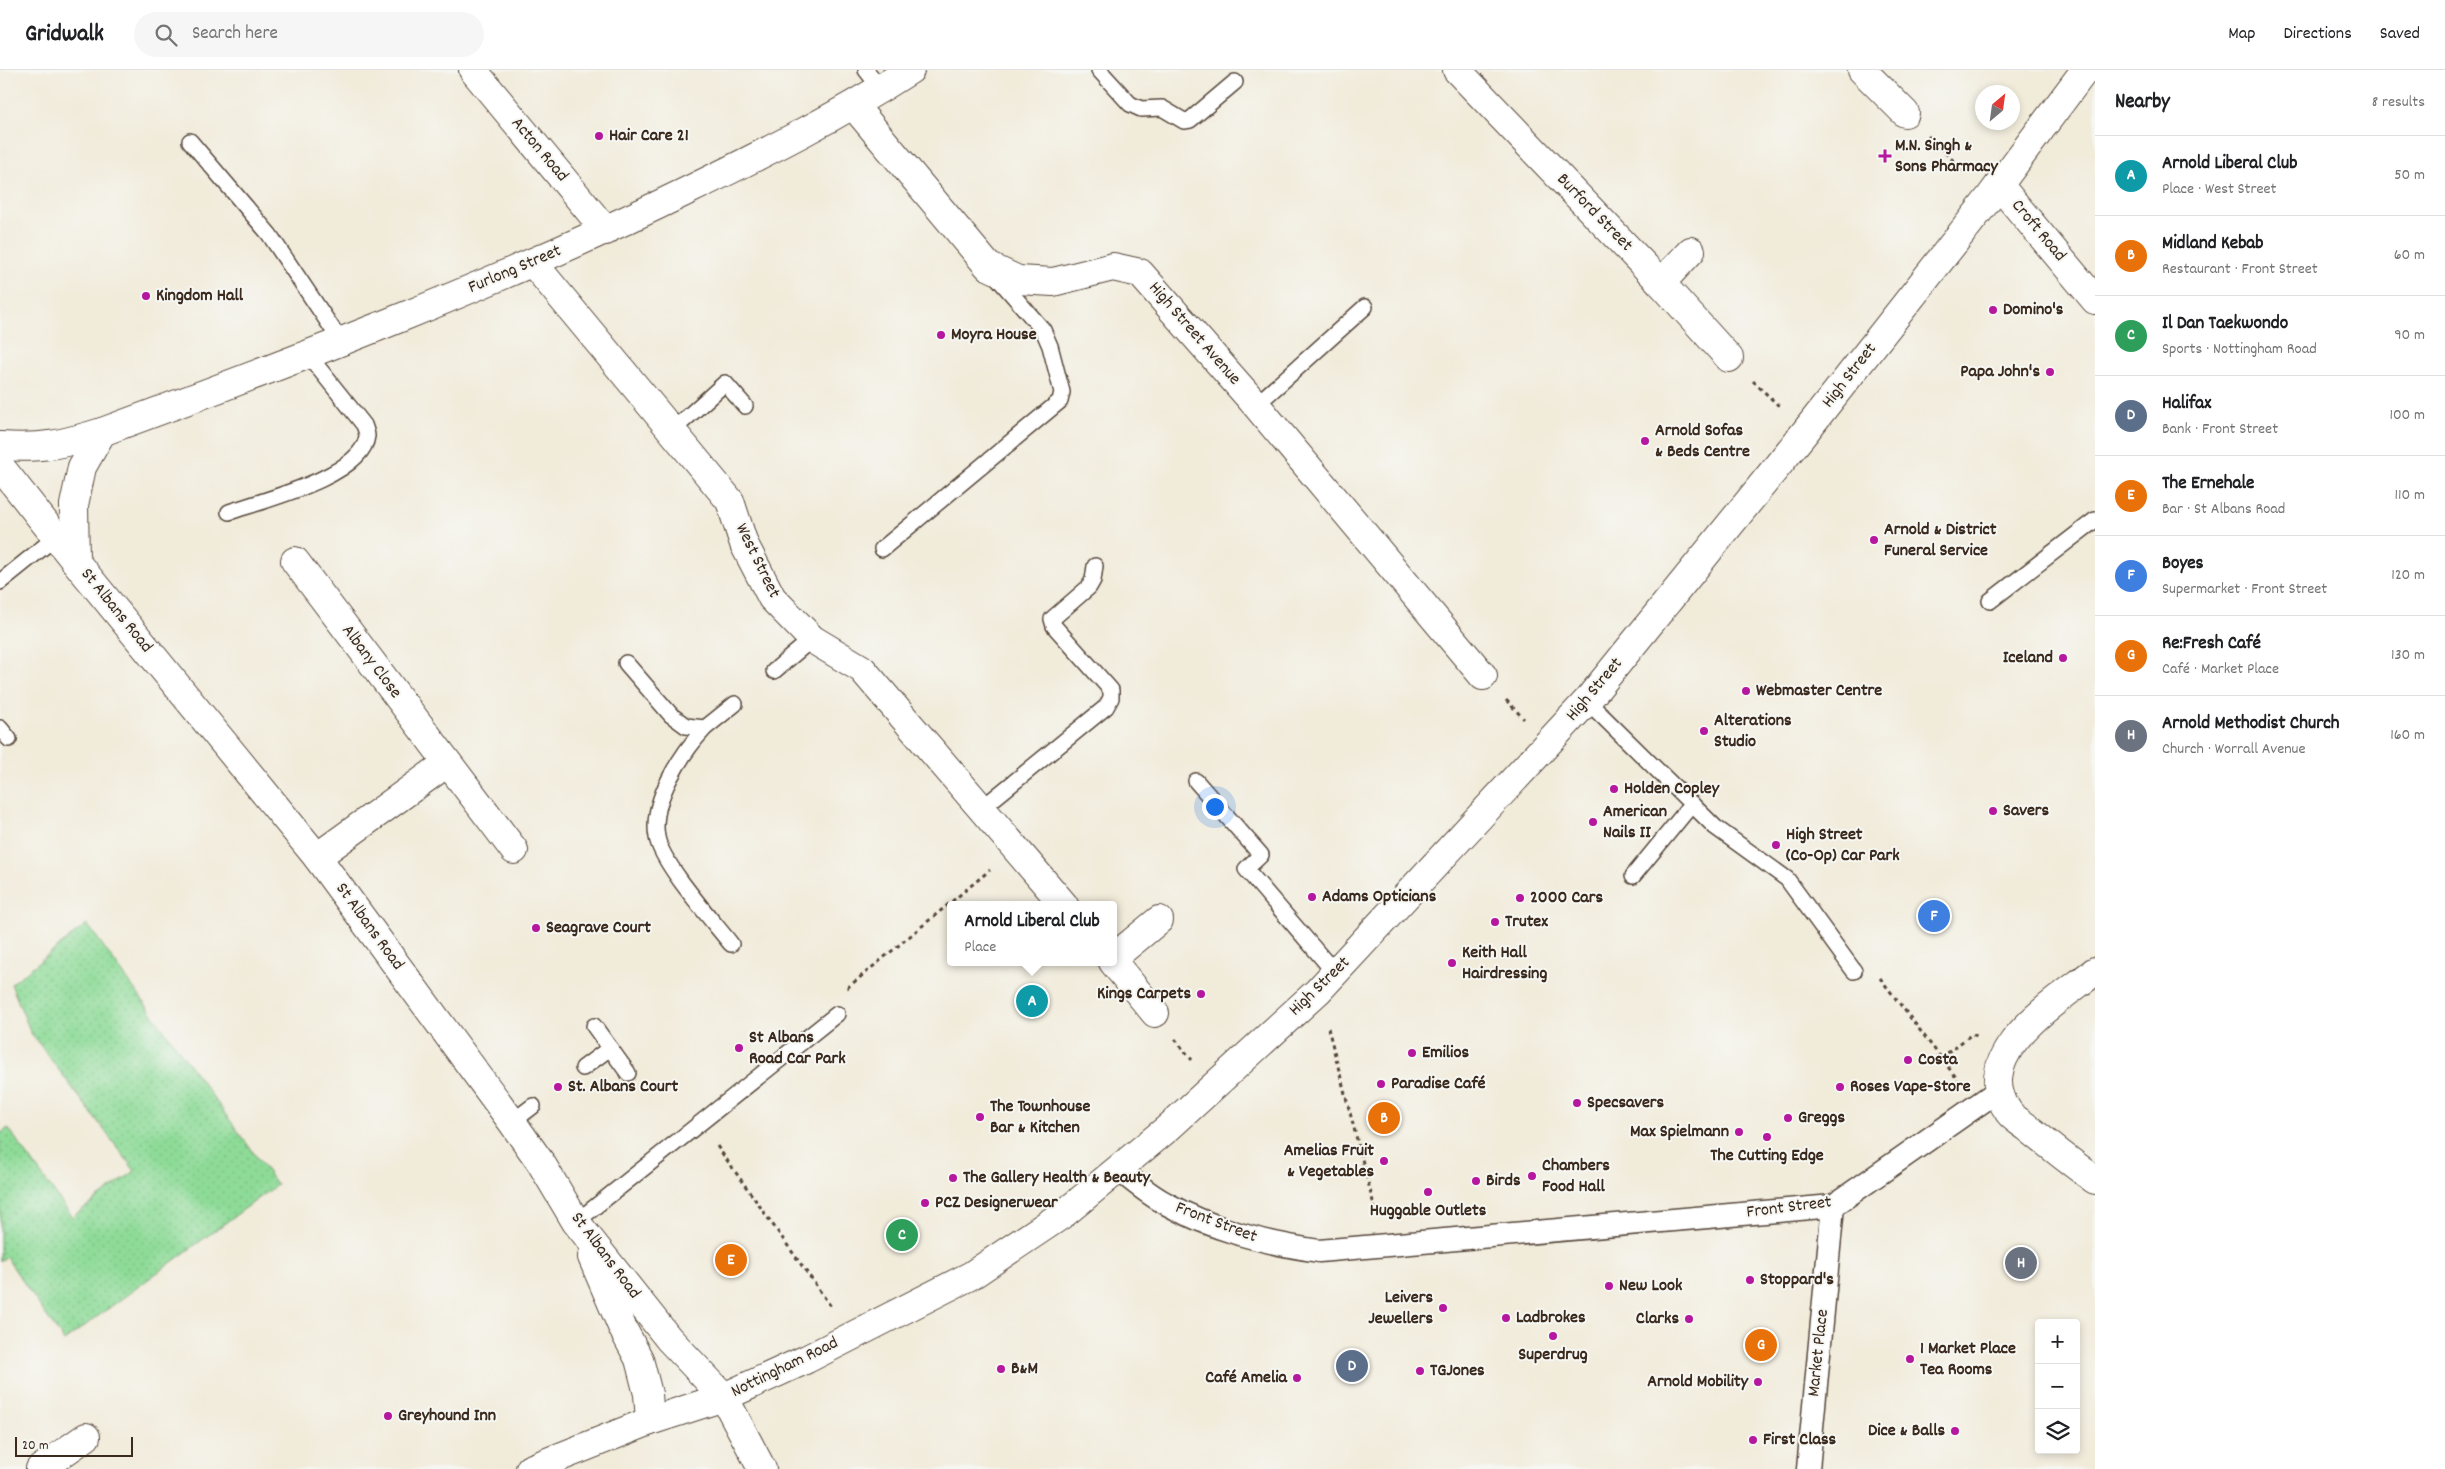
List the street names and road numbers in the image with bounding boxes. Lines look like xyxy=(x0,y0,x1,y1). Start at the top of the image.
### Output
street label: Acton Road xyxy=(504,112,574,188)
street label: Burford Street xyxy=(1550,168,1638,258)
street label: Croft Road xyxy=(2005,194,2071,268)
street label: Furlong Street xyxy=(465,239,566,301)
street label: High Street Avenue xyxy=(1142,277,1246,391)
street label: High Street xyxy=(1817,338,1884,414)
street label: West Street xyxy=(728,519,786,603)
street label: St Albans Road xyxy=(74,563,158,659)
street label: Albany Close xyxy=(335,620,407,704)
street label: High Street xyxy=(1561,652,1629,727)
street label: St Albans Road xyxy=(329,878,409,976)
street label: High Street xyxy=(1284,951,1356,1023)
street label: Front Street xyxy=(1745,1190,1833,1226)
street label: Front Street xyxy=(1172,1196,1261,1250)
street label: St Albans Road xyxy=(564,1207,646,1305)
street label: Market Place xyxy=(1802,1308,1836,1398)
street label: Nottingham Road xyxy=(727,1331,843,1405)

